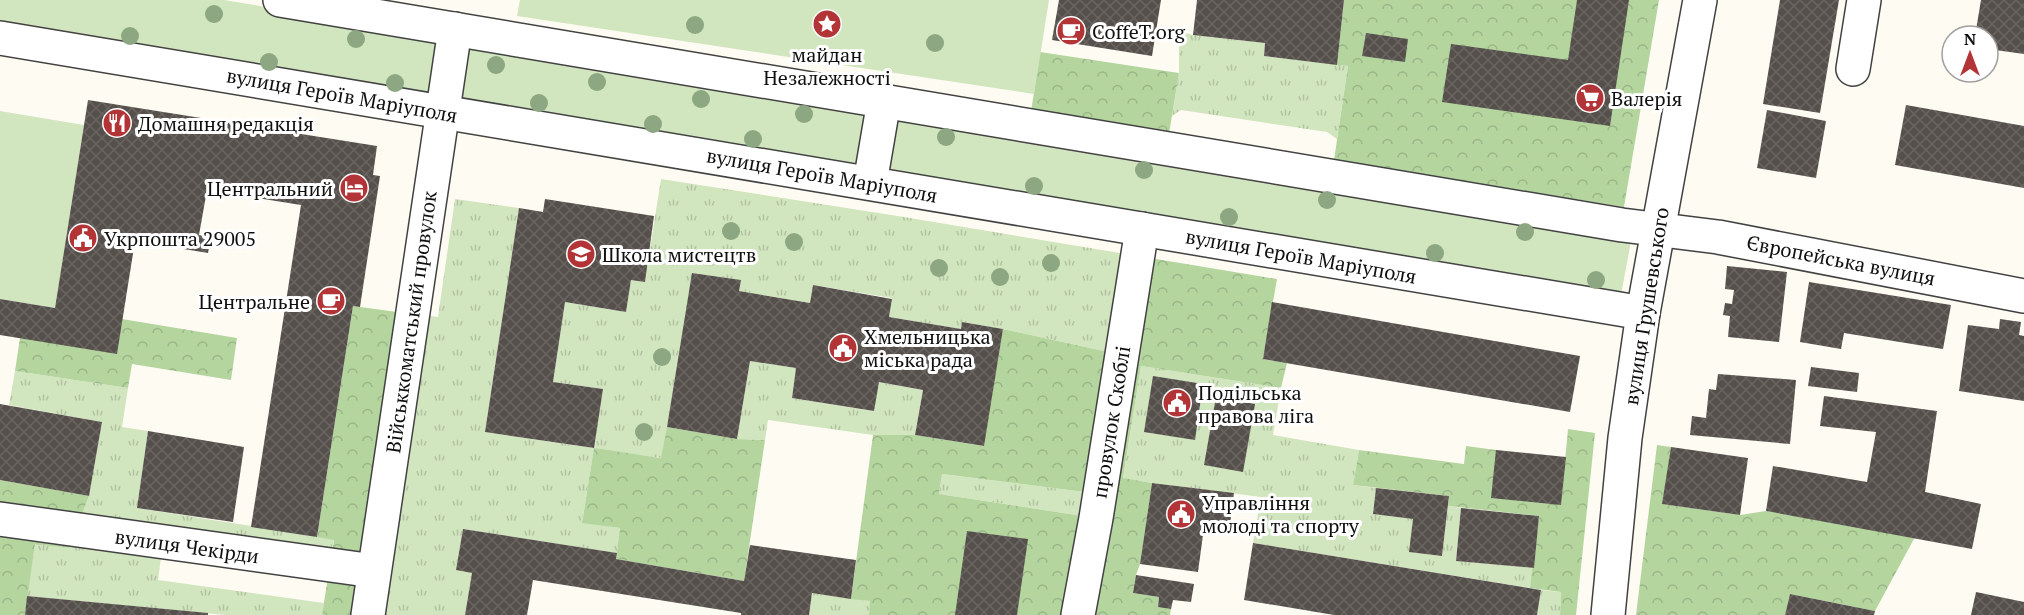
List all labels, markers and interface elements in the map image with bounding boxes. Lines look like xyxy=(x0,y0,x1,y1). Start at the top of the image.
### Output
place icon: майдан Незалежності xyxy=(811,8,843,40)
cafe icon: CoffeT.org xyxy=(1055,15,1087,47)
place label: CoffeT.org xyxy=(1092,18,1186,45)
north arrow xyxy=(1940,24,2000,84)
text: N xyxy=(1964,28,1976,50)
place label: майдан Незалежності xyxy=(763,41,891,91)
street label: вулиця Героїв Маріуполя xyxy=(224,61,460,129)
supermarket icon: Валерія xyxy=(1574,82,1606,114)
place label: Валерія xyxy=(1611,85,1682,112)
restaurant icon: Домашня редакція xyxy=(101,107,133,139)
place label: Домашня редакція xyxy=(138,110,314,137)
street label: вулиця Героїв Маріуполя xyxy=(704,141,940,209)
hotel icon: Центральний xyxy=(338,172,370,204)
place label: Центральний xyxy=(207,175,333,202)
street label: Військкоматський провулок xyxy=(379,189,443,455)
street label: вулиця Грушевського xyxy=(1617,205,1675,407)
public building icon: Укрпошта 29005 xyxy=(67,222,99,254)
street label: вулиця Героїв Маріуполя xyxy=(1183,222,1419,290)
place label: Укрпошта 29005 xyxy=(104,225,256,252)
street label: Європейська вулиця xyxy=(1744,228,1938,292)
school or university icon: Школа мистецтв xyxy=(565,238,597,270)
place label: Школа мистецтв xyxy=(602,241,756,268)
cafe icon: Центральне xyxy=(315,285,347,317)
place label: Центральне xyxy=(198,288,310,315)
place label: Хмельницька міська рада xyxy=(864,323,991,373)
public building icon: Хмельницька міська рада xyxy=(827,332,859,364)
street label: провулок Скоблі xyxy=(1086,344,1136,500)
place label: Подільська правова ліга xyxy=(1198,379,1314,429)
public building icon: Подільська правова ліга xyxy=(1161,387,1193,419)
place label: Управління молоді та спорту xyxy=(1202,489,1360,539)
public building icon: Управління молоді та спорту xyxy=(1165,498,1197,530)
street label: вулиця Чекірди xyxy=(113,523,261,569)

